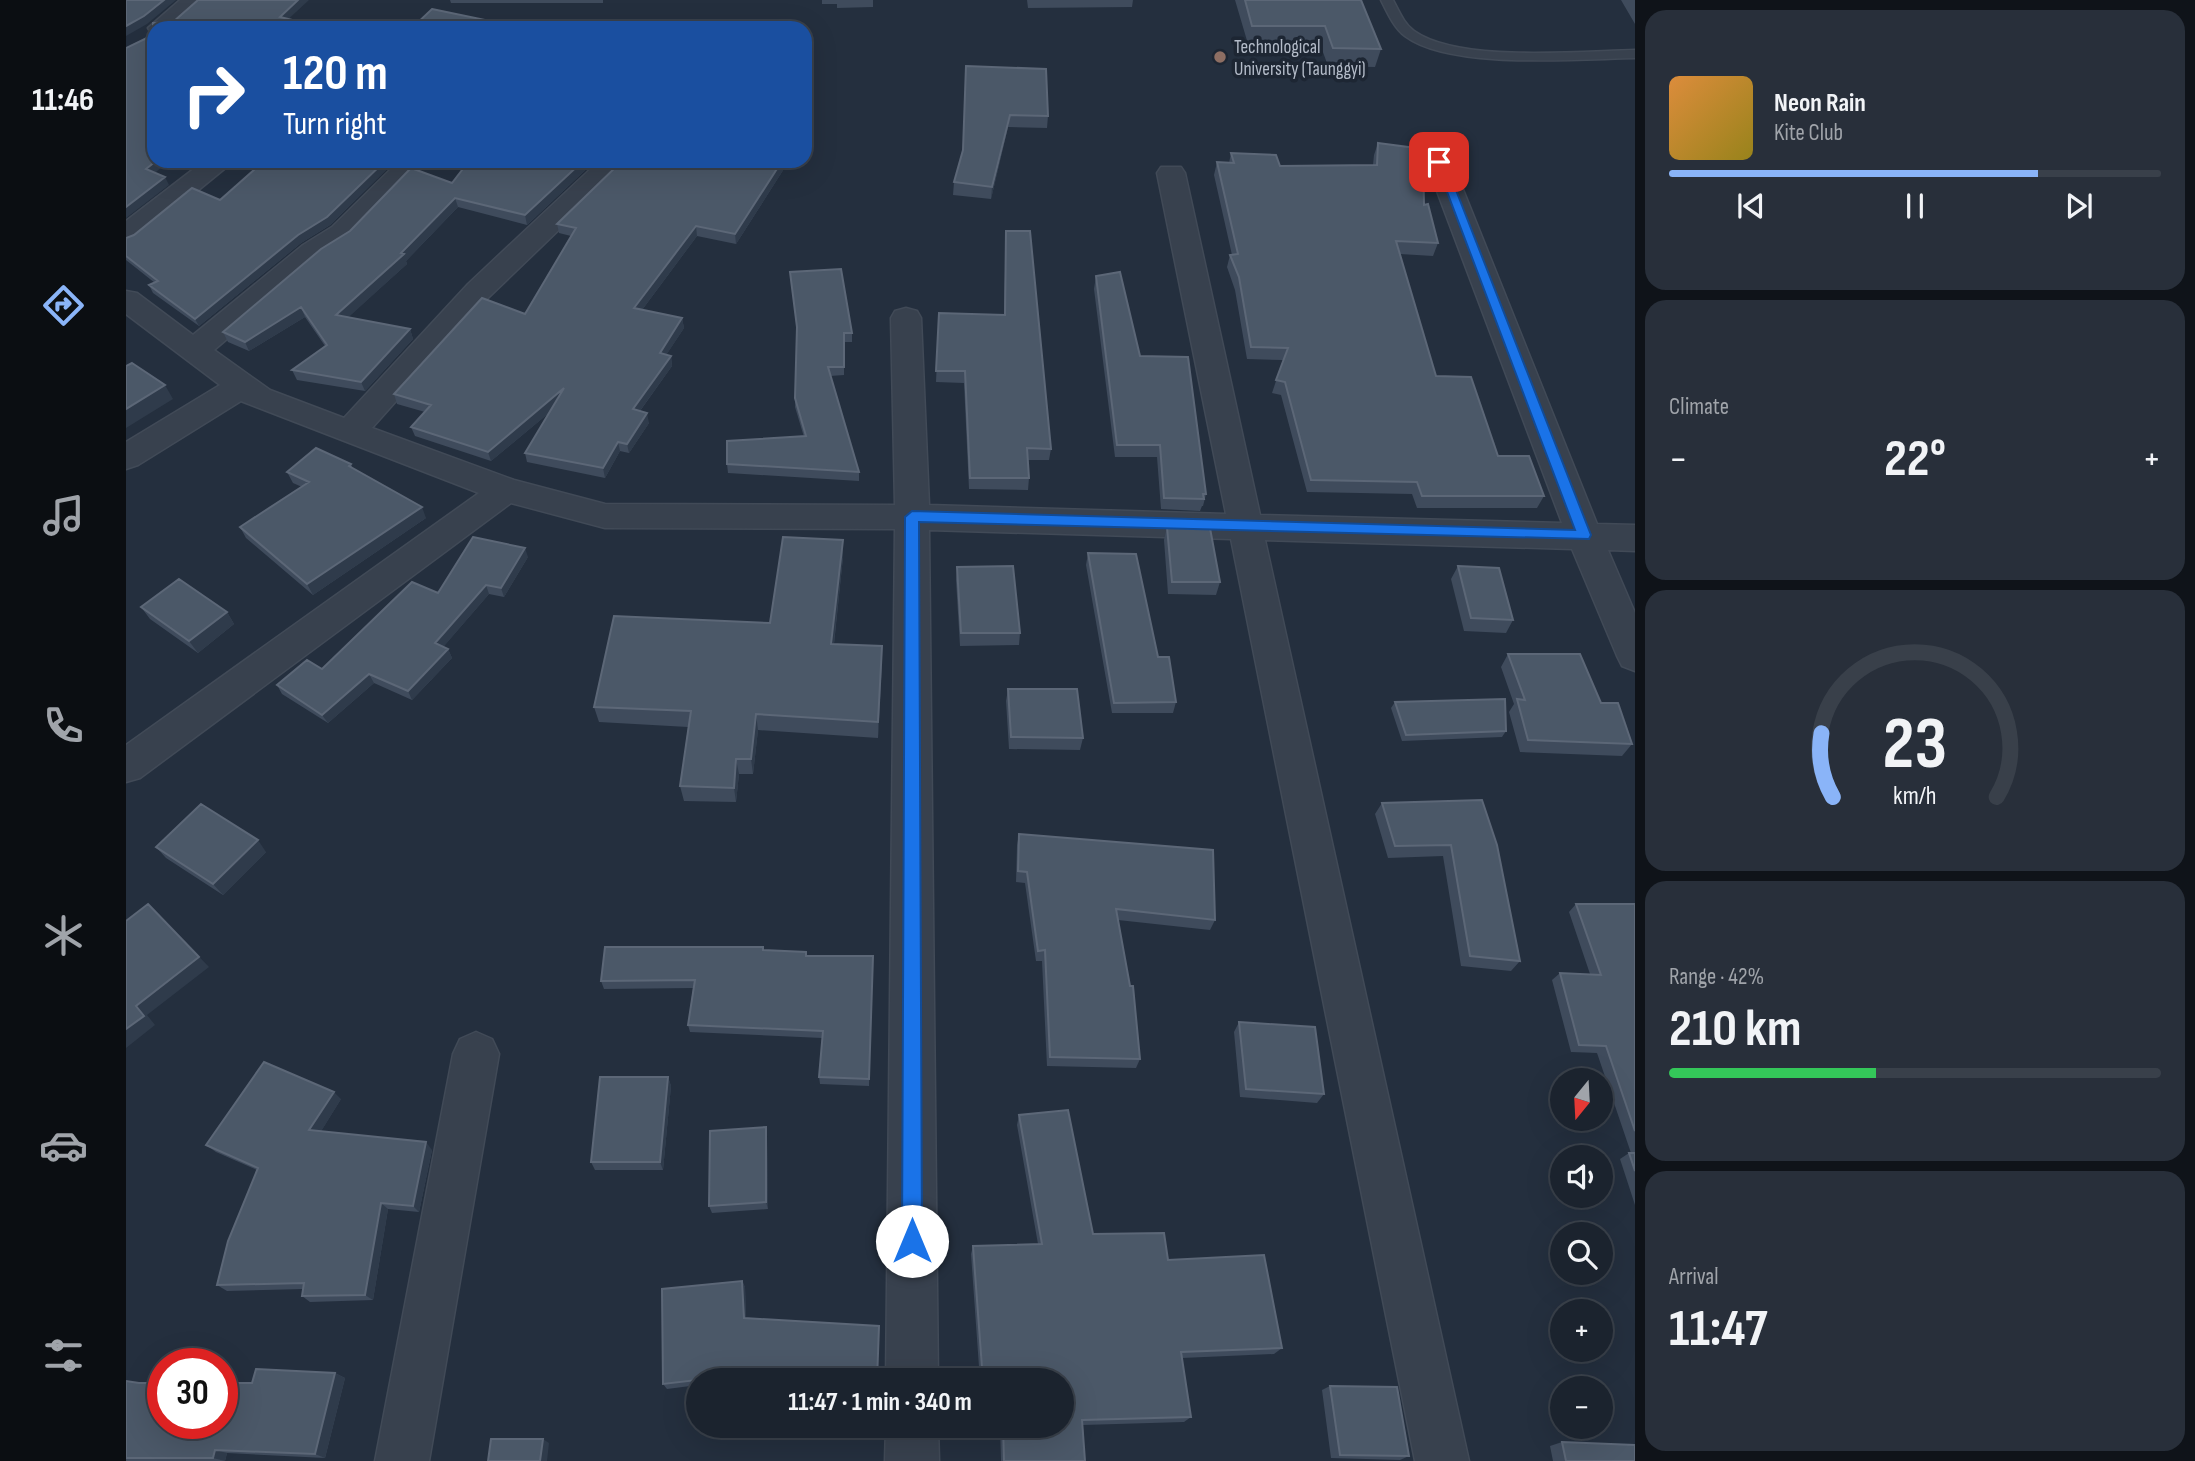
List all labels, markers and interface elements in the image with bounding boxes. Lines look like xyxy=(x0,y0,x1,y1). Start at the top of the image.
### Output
place label: Technological University (Taunggyi) xyxy=(1234,36,1366,81)
text: 120 m xyxy=(283,45,388,104)
icon: right xyxy=(168,49,259,140)
marker: Technological University (Taunggyi) xyxy=(1212,49,1228,65)
text: 11:46 xyxy=(32,81,94,120)
text: Neon Rain xyxy=(1774,88,1866,119)
text: Turn right xyxy=(283,105,387,144)
text: Kite Club xyxy=(1774,119,1843,147)
pin xyxy=(1409,132,1469,192)
icon: arrive xyxy=(1420,143,1458,181)
icon: previous xyxy=(1732,187,1770,225)
icon: pause xyxy=(1896,187,1934,225)
icon: next xyxy=(2060,187,2098,225)
icon: directions xyxy=(39,281,88,330)
text: Climate xyxy=(1669,393,1729,421)
text: 22° xyxy=(1884,428,1946,491)
text: − xyxy=(1669,437,1688,482)
text: + xyxy=(2142,437,2161,482)
icon: music xyxy=(39,491,88,540)
icon: phone xyxy=(39,701,88,750)
text: 23 xyxy=(1883,701,1947,789)
text: km/h xyxy=(1893,780,1937,811)
icon: climate xyxy=(39,911,88,960)
text: Range · 42% xyxy=(1669,963,1764,991)
text: 210 km xyxy=(1669,998,1802,1061)
north arrow xyxy=(1550,1068,1614,1130)
map controls xyxy=(1550,1068,1613,1439)
icon: car xyxy=(39,1121,88,1170)
button: sound xyxy=(1550,1145,1613,1208)
position arrow xyxy=(875,1204,949,1278)
button: search xyxy=(1550,1222,1613,1285)
text: Arrival xyxy=(1669,1263,1718,1291)
text: 11:47 xyxy=(1669,1298,1768,1361)
button: + xyxy=(1550,1299,1613,1362)
icon: filters xyxy=(39,1331,88,1380)
speed limit sign: 30 xyxy=(147,1348,238,1439)
button: − xyxy=(1550,1376,1613,1439)
text: 11:47 · 1 min · 340 m xyxy=(788,1387,972,1418)

